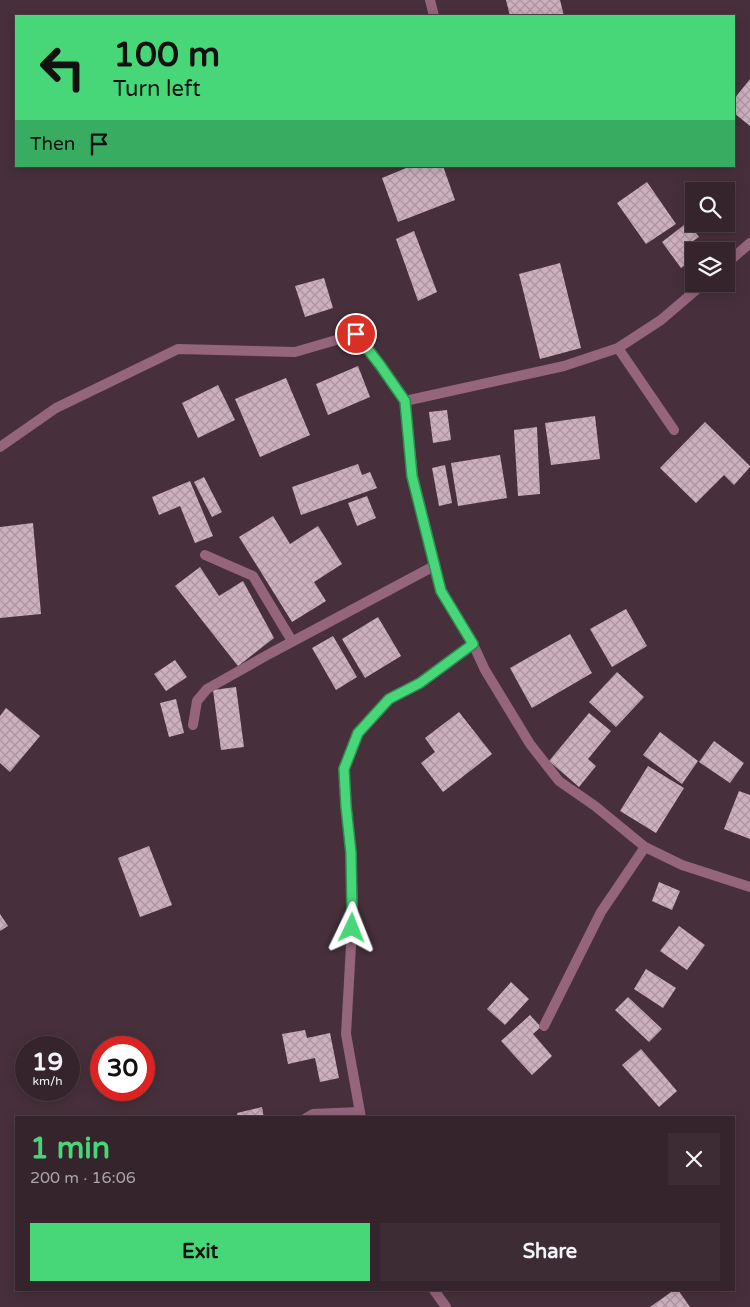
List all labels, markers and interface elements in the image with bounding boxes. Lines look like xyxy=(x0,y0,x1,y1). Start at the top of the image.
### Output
text: 100 m xyxy=(113,34,220,76)
icon: left xyxy=(30,35,95,100)
text: Turn left xyxy=(113,76,201,102)
icon: arrive xyxy=(85,130,113,158)
text: Then xyxy=(30,133,75,155)
map controls xyxy=(685,182,735,292)
button: search xyxy=(685,182,735,232)
button: layers xyxy=(685,242,735,292)
pin xyxy=(335,313,377,355)
icon: arrive xyxy=(342,320,370,348)
position arrow xyxy=(325,901,377,953)
speed limit sign: 30 xyxy=(90,1036,155,1101)
text: 19 xyxy=(32,1047,63,1077)
text: km/h xyxy=(32,1074,63,1088)
text: 1 min xyxy=(30,1130,110,1167)
button: close xyxy=(668,1133,720,1185)
text: 200 m · 16:06 xyxy=(30,1168,136,1188)
button: Exit xyxy=(30,1223,370,1281)
button: Share xyxy=(380,1223,720,1281)

